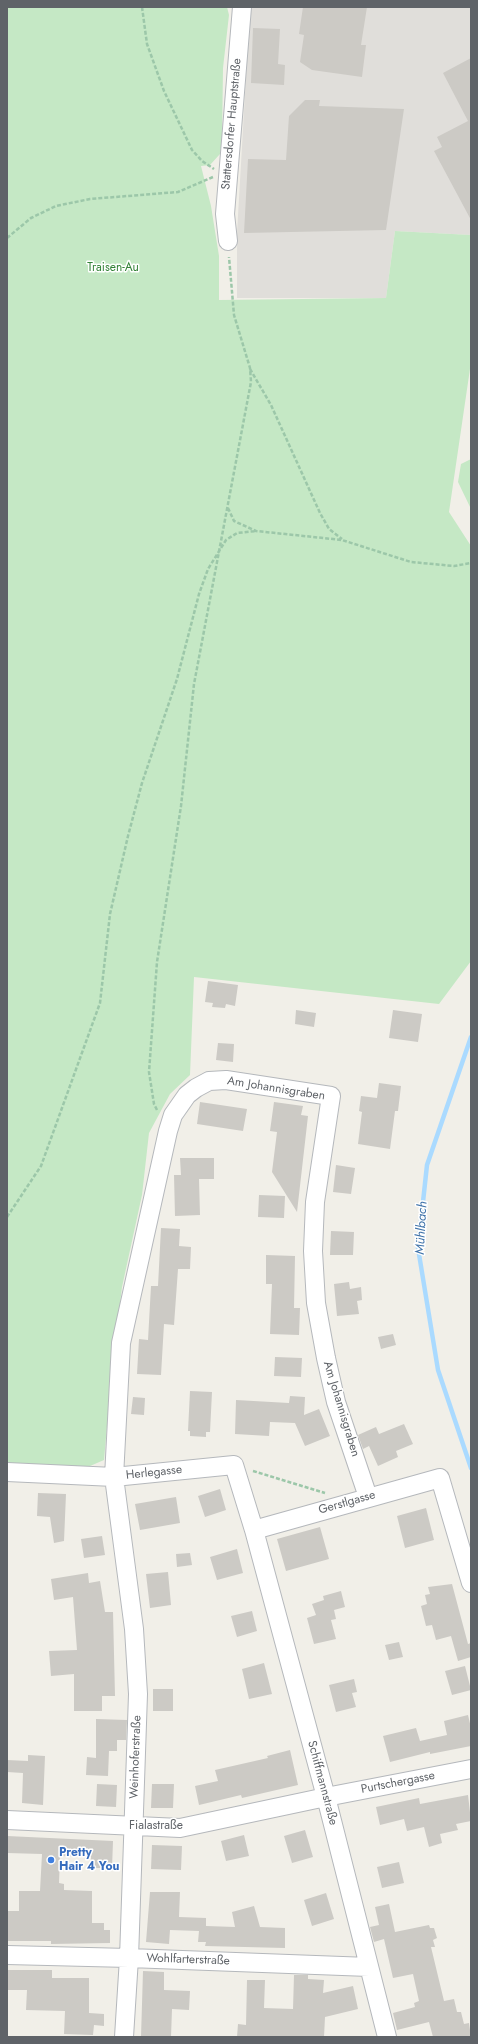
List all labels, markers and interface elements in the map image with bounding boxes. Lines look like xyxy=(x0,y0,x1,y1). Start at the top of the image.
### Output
street label: Stattersdorfer Hauptstraße xyxy=(219,58,245,190)
park label: Traisen-Au xyxy=(87,261,139,275)
street label: Am Johannisgraben xyxy=(226,1074,326,1104)
water label: Mühlbach xyxy=(413,1201,431,1255)
street label: Am Johannisgraben xyxy=(320,1360,362,1458)
street label: Herlegasse xyxy=(125,1463,183,1483)
street label: Gerstlgasse xyxy=(317,1488,377,1518)
street label: Weinhoferstraße xyxy=(127,1715,145,1799)
street label: Schiffmannstraße xyxy=(304,1739,340,1827)
street label: Purtschergasse xyxy=(360,1769,436,1797)
street label: Fialastraße xyxy=(129,1819,183,1833)
place label: Pretty Hair 4 You xyxy=(59,1846,119,1874)
marker: Pretty Hair 4 You xyxy=(46,1855,56,1865)
street label: Wohlfarterstraße xyxy=(146,1951,230,1969)

